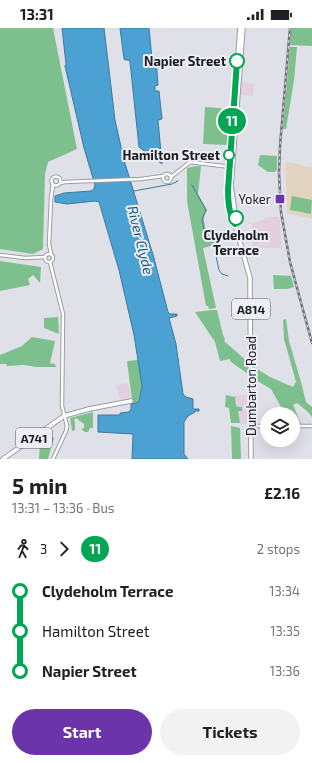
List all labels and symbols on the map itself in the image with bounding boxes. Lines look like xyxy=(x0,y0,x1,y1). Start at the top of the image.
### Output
place label: Napier Street xyxy=(144,53,227,69)
marker: Napier Street xyxy=(229,53,245,69)
line badge: 11 xyxy=(214,108,250,134)
place label: Hamilton Street xyxy=(123,147,221,163)
marker: Hamilton Street xyxy=(223,149,235,161)
place label: Yoker xyxy=(238,191,271,207)
marker: Yoker xyxy=(274,193,286,205)
water label: River Clyde xyxy=(124,204,158,277)
marker: Clydeholm Terrace xyxy=(228,210,244,226)
place label: Clydeholm Terrace xyxy=(203,227,269,258)
road number: A814 xyxy=(232,299,270,319)
street label: Dumbarton Road xyxy=(243,336,259,436)
road number: A741 xyxy=(16,428,52,448)

